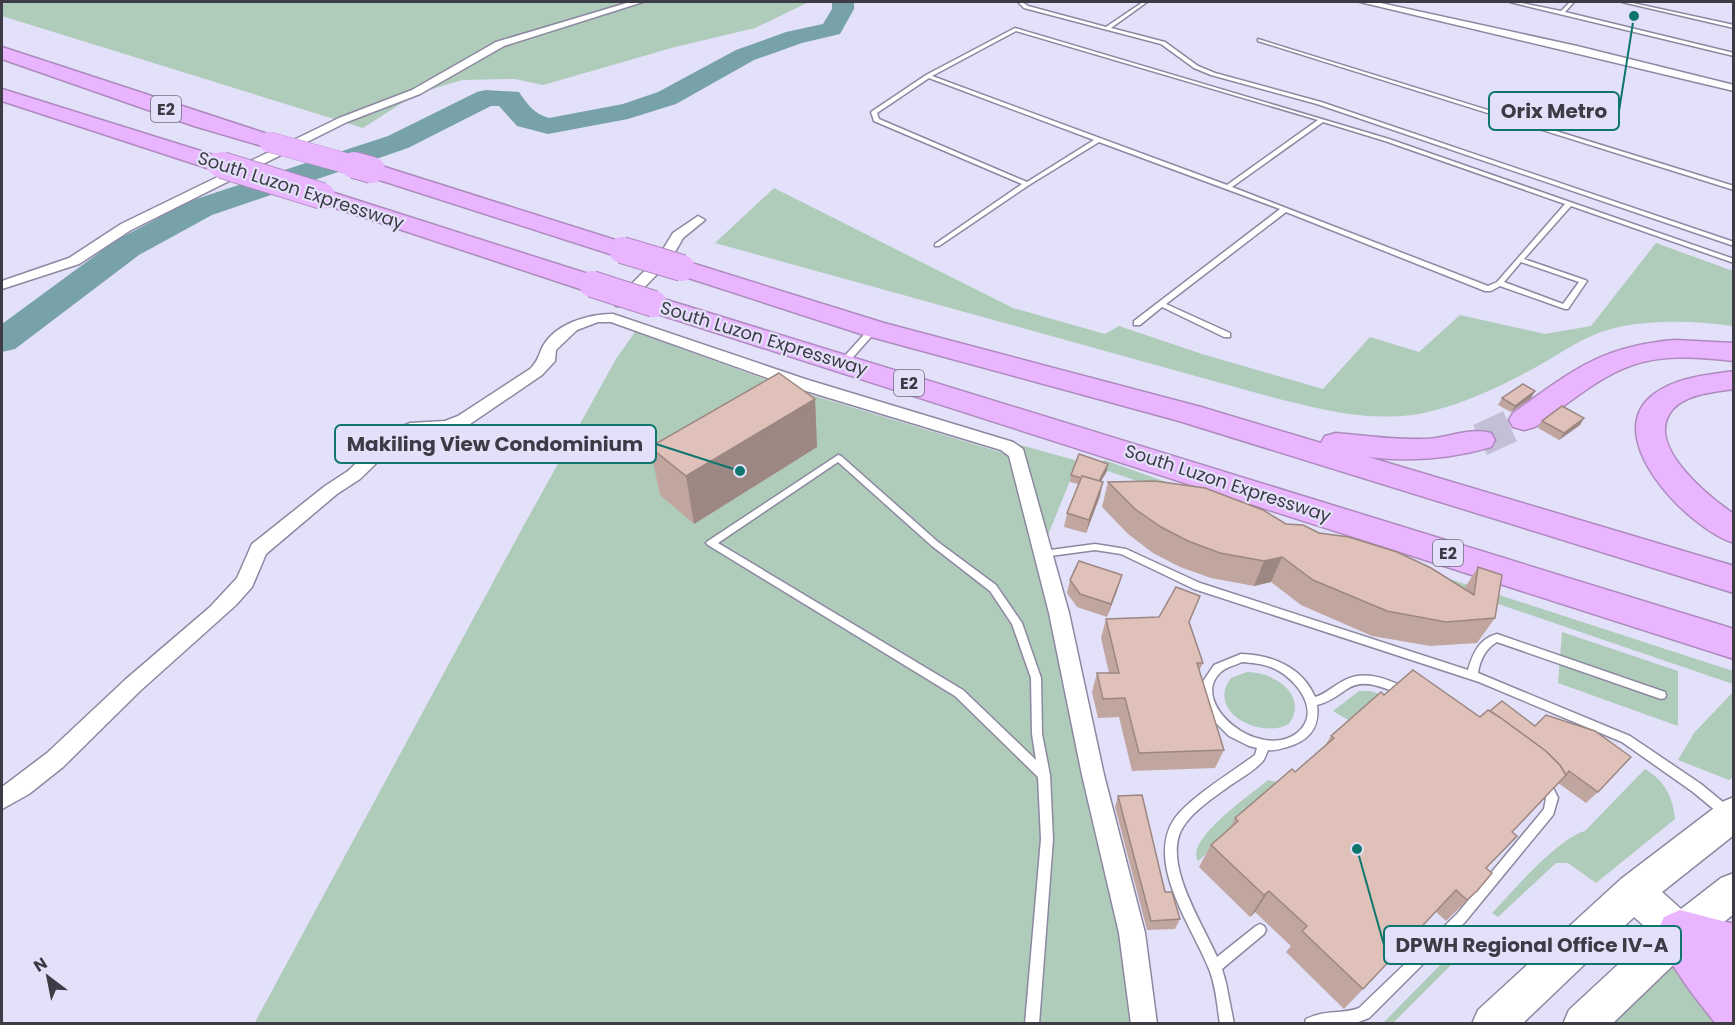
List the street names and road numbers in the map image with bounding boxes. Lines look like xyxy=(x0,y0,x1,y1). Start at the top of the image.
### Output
road number: E2 xyxy=(151,96,181,122)
street label: South Luzon Expressway xyxy=(195,145,407,235)
street label: South Luzon Expressway xyxy=(657,295,871,381)
road number: E2 xyxy=(894,370,924,396)
street label: South Luzon Expressway xyxy=(1122,438,1334,528)
road number: E2 xyxy=(1433,540,1463,566)

